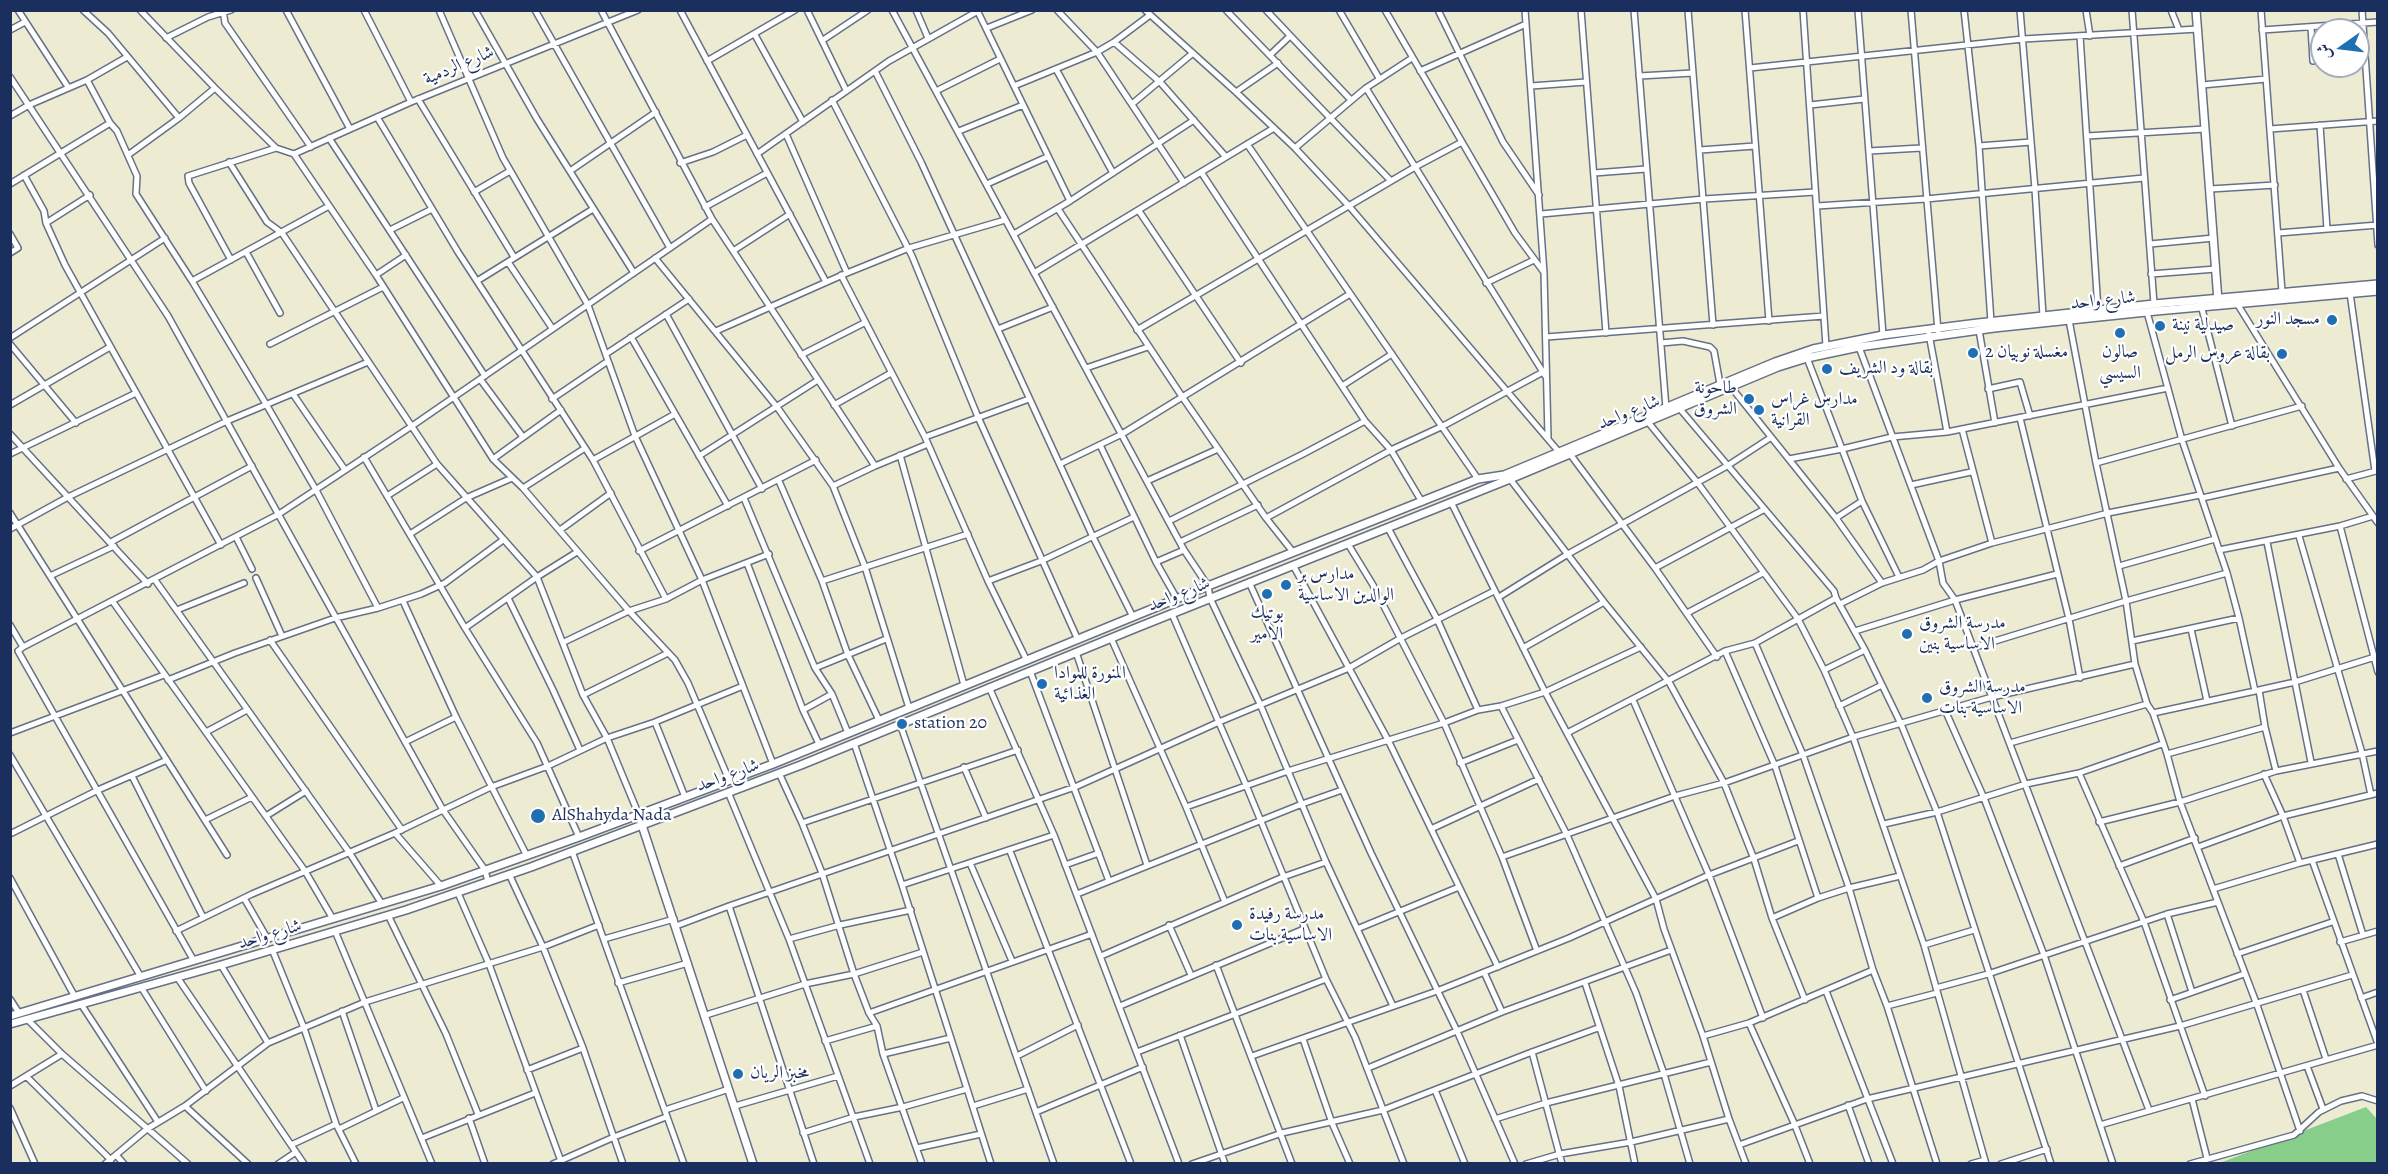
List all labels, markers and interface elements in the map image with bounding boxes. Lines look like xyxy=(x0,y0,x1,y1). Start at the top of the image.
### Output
north arrow xyxy=(2310,18,2370,78)
street label: شارع الردمية xyxy=(421,42,497,90)
text: ش xyxy=(2312,42,2337,62)
street label: شارع واحد xyxy=(2069,287,2137,315)
place label: مسجد النور xyxy=(2256,309,2320,331)
marker: مسجد النور xyxy=(2325,313,2339,327)
place label: صيدلية نينة xyxy=(2172,315,2234,337)
marker: صيدلية نينة xyxy=(2153,319,2167,333)
marker: صالون السيسي xyxy=(2113,326,2127,340)
place label: مغسلة نوبيان 2 xyxy=(1985,342,2068,364)
place label: صالون السيسي xyxy=(2099,342,2141,385)
place label: بقالة عروس الرمل xyxy=(2165,343,2270,365)
marker: مغسلة نوبيان 2 xyxy=(1966,346,1980,360)
marker: بقالة عروس الرمل xyxy=(2275,347,2289,361)
place label: بقالة ود الشريف xyxy=(1839,358,1933,380)
marker: بقالة ود الشريف xyxy=(1820,362,1834,376)
place label: طاحونة الشروق xyxy=(1694,378,1737,420)
place label: مدارس غراس القرانية xyxy=(1771,389,1858,432)
street label: شارع واحد xyxy=(1595,391,1663,435)
marker: طاحونة الشروق xyxy=(1742,392,1756,406)
marker: مدارس غراس القرانية xyxy=(1752,403,1766,417)
place label: مدارس بر الوالدين الاساسية xyxy=(1298,564,1394,606)
street label: شارع واحد xyxy=(1145,573,1213,617)
marker: مدارس بر الوالدين الاساسية xyxy=(1279,578,1293,592)
marker: بوتيك الامير xyxy=(1260,587,1274,601)
place label: بوتيك الامير xyxy=(1250,603,1284,646)
place label: مدرسة الشروق الاساسية بنين xyxy=(1919,613,2006,656)
marker: مدرسة الشروق الاساسية بنين xyxy=(1900,627,1914,641)
place label: المنورة للموادا الغذائية xyxy=(1054,663,1126,706)
marker: المنورة للموادا الغذائية xyxy=(1035,677,1049,691)
place label: مدرسة الشروق الاساسية بنات xyxy=(1939,677,2026,720)
marker: مدرسة الشروق الاساسية بنات xyxy=(1920,691,1934,705)
place label: station 20 xyxy=(914,713,987,735)
marker: station 20 xyxy=(895,717,909,731)
street label: شارع واحد xyxy=(694,755,762,797)
place label: AlShahyda Nada xyxy=(552,805,672,827)
marker: AlShahyda Nada xyxy=(529,807,547,825)
place label: مدرسة رفيدة الاساسية بنات xyxy=(1249,904,1332,946)
street label: شارع واحد xyxy=(236,915,304,955)
marker: مدرسة رفيدة الاساسية بنات xyxy=(1230,918,1244,932)
place label: مخبز الريان xyxy=(750,1063,809,1085)
marker: مخبز الريان xyxy=(731,1067,745,1081)

